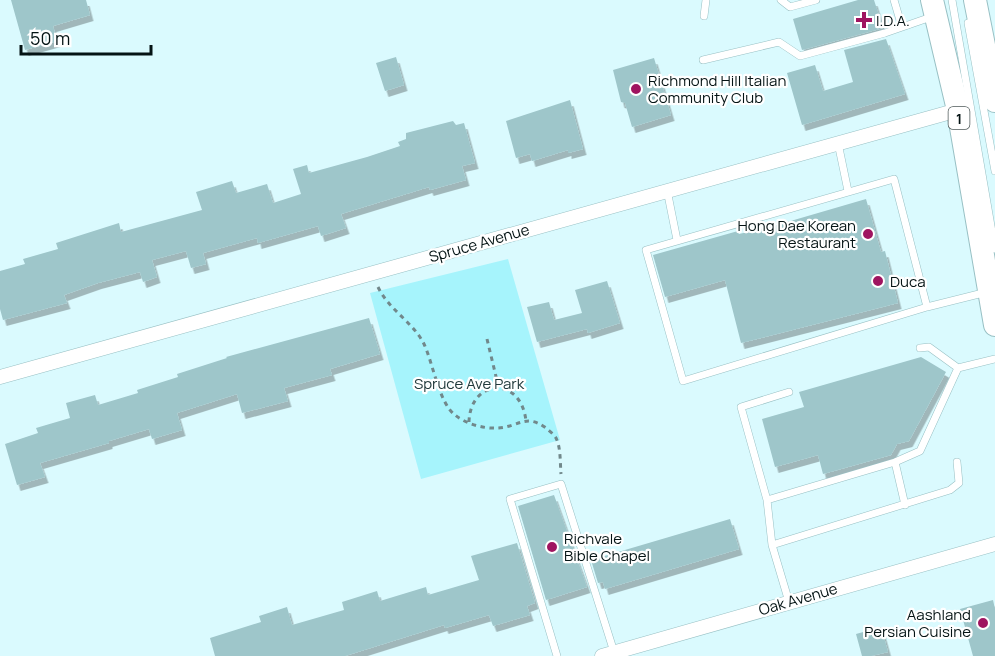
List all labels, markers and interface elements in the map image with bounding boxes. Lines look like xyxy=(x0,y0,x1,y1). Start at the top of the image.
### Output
place label: I.D.A. xyxy=(876,10,910,31)
marker: I.D.A. xyxy=(857,13,871,27)
scale bar xyxy=(21,18,152,56)
text: 50 m xyxy=(30,26,70,50)
place label: Richmond Hill Italian Community Club xyxy=(648,70,786,108)
marker: Richmond Hill Italian Community Club xyxy=(629,82,643,96)
road number: 1 xyxy=(948,107,970,129)
place label: Hong Dae Korean Restaurant xyxy=(738,215,856,253)
street label: Spruce Avenue xyxy=(426,219,532,267)
marker: Hong Dae Korean Restaurant xyxy=(861,227,875,241)
place label: Duca xyxy=(890,271,926,292)
marker: Duca xyxy=(871,274,885,288)
park label: Spruce Ave Park xyxy=(414,373,525,394)
place label: Richvale Bible Chapel xyxy=(564,528,650,566)
marker: Richvale Bible Chapel xyxy=(545,540,559,554)
street label: Oak Avenue xyxy=(756,578,840,620)
place label: Aashland Persian Cuisine xyxy=(864,604,971,642)
marker: Aashland Persian Cuisine xyxy=(976,616,990,630)

